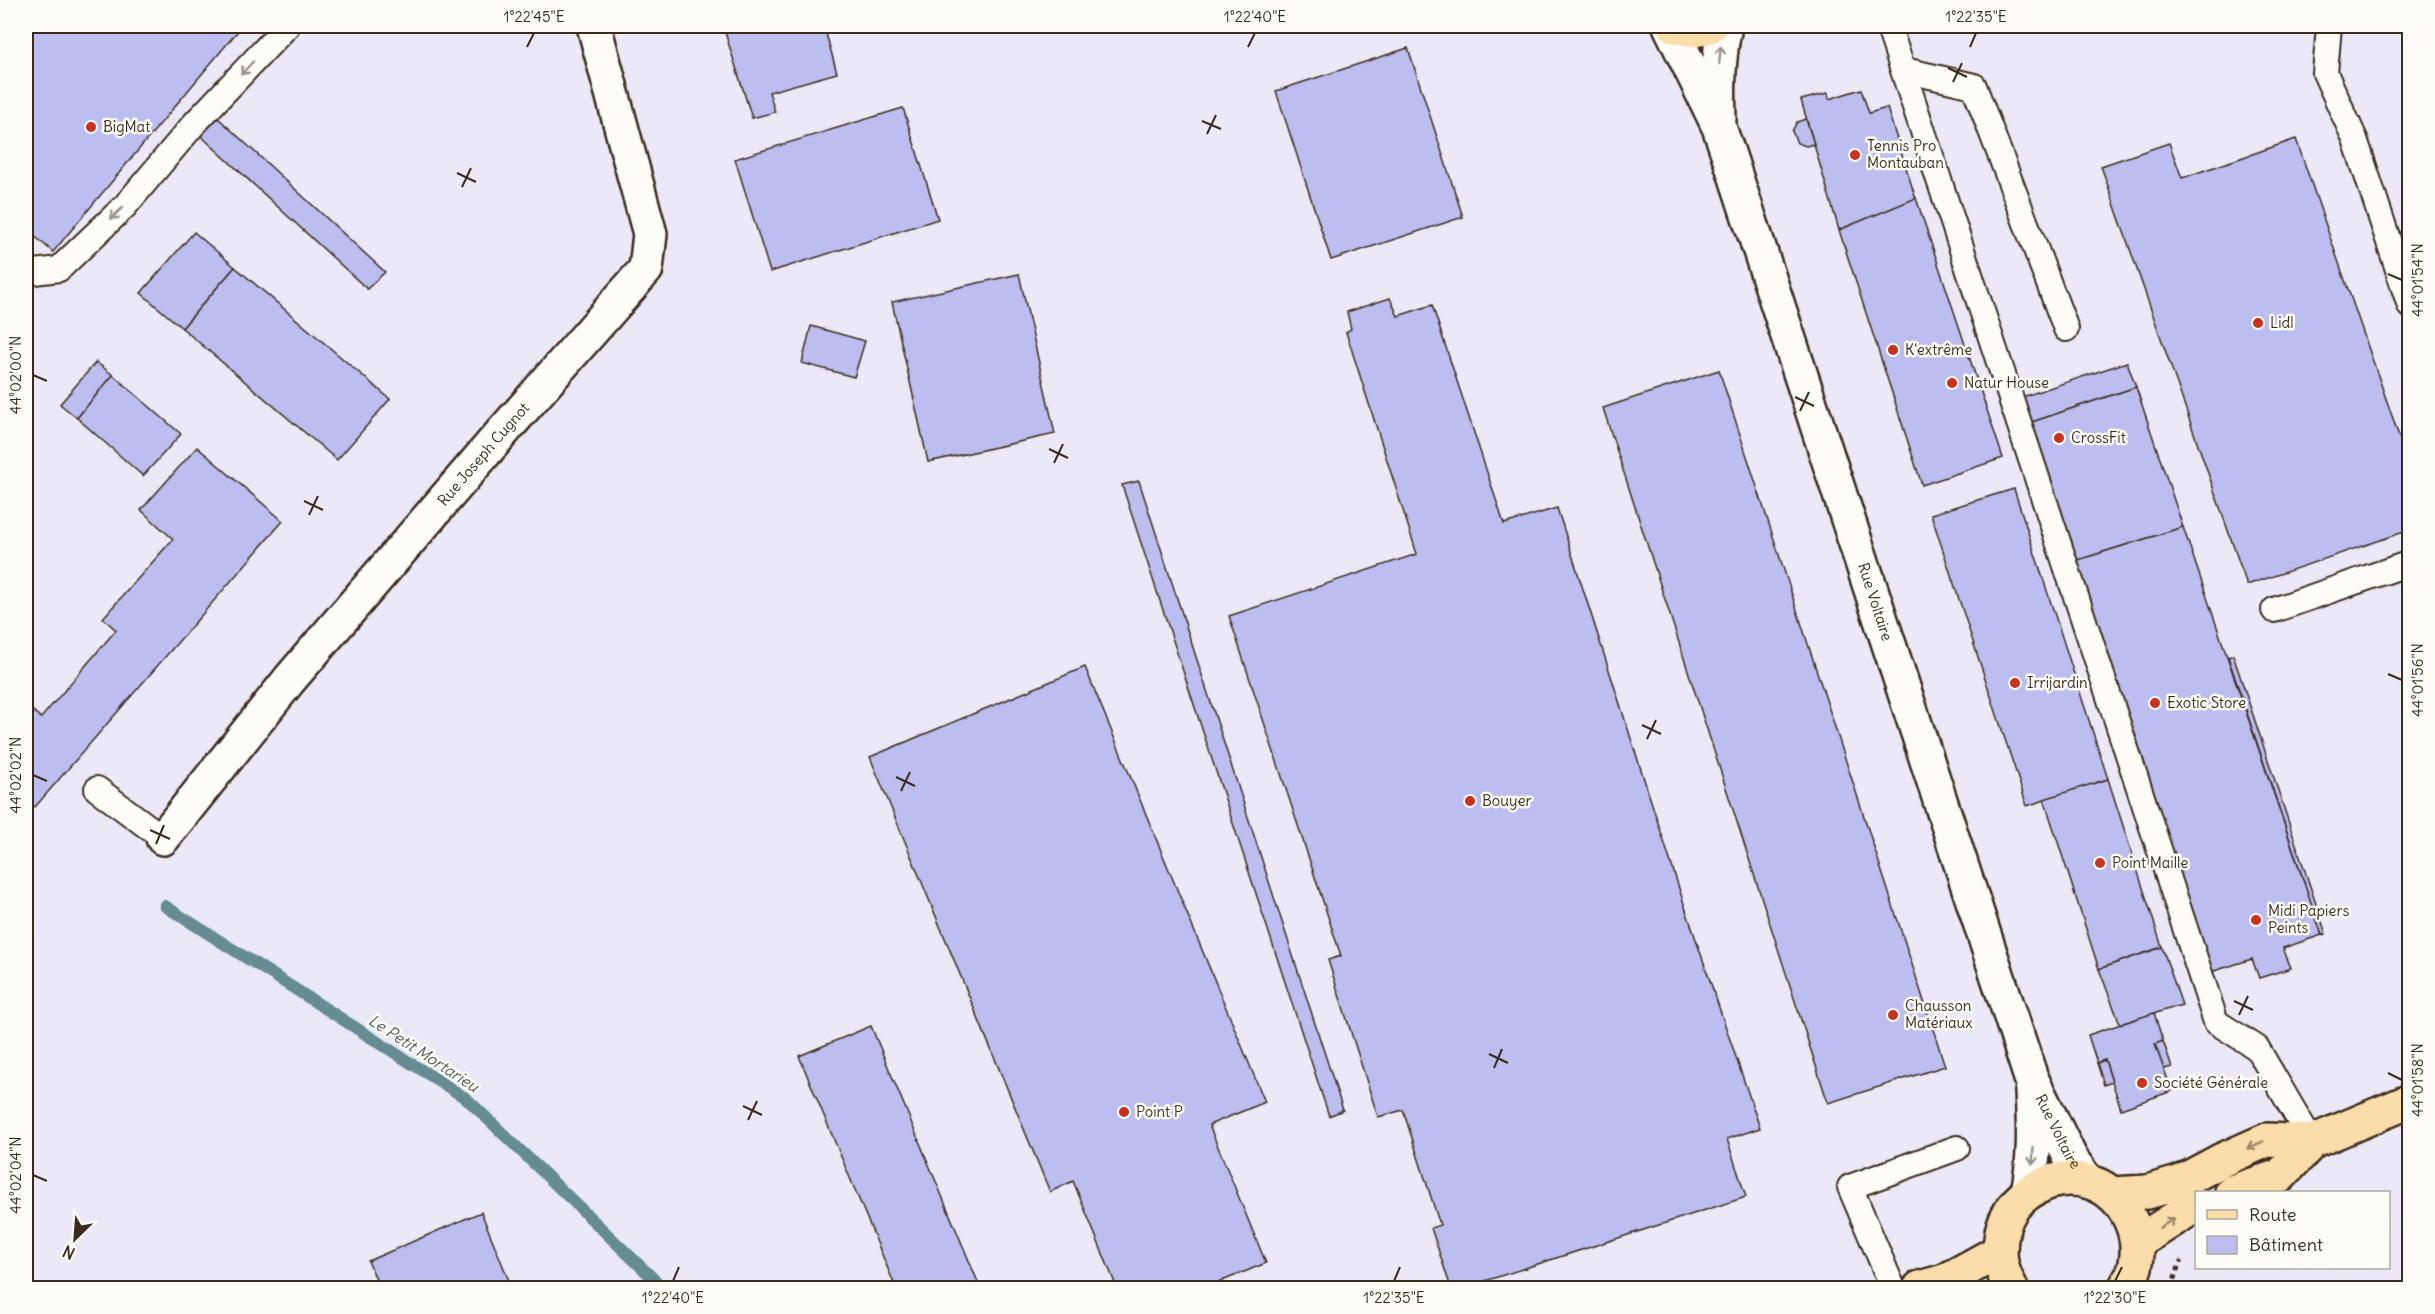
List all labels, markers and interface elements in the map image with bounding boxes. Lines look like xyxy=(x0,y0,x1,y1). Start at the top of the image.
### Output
text: 1°22'45"E xyxy=(503,7,565,26)
text: 1°22'40"E xyxy=(1224,7,1286,26)
text: 1°22'35"E xyxy=(1945,7,2007,26)
one-way arrow xyxy=(1715,45,1726,65)
one-way arrow xyxy=(240,60,254,75)
place label: BigMat xyxy=(103,117,150,136)
marker: BigMat xyxy=(84,120,98,134)
place label: Tennis Pro Montauban xyxy=(1867,136,1944,172)
marker: Tennis Pro Montauban xyxy=(1848,148,1862,162)
one-way arrow xyxy=(110,206,125,221)
text: 44°01'54"N xyxy=(2408,243,2427,317)
place label: Lidl xyxy=(2270,313,2294,332)
marker: Lidl xyxy=(2251,316,2265,330)
text: 44°02'00"N xyxy=(6,336,25,414)
place label: K'extrême xyxy=(1905,340,1972,359)
marker: K'extrême xyxy=(1886,343,1900,357)
place label: Natur House xyxy=(1964,373,2049,392)
marker: Natur House xyxy=(1945,376,1959,390)
street label: Rue Joseph Cugnot xyxy=(433,399,533,510)
place label: CrossFit xyxy=(2071,428,2126,447)
marker: CrossFit xyxy=(2052,431,2066,445)
street label: Rue Voltaire xyxy=(1854,560,1897,643)
text: 44°01'56"N xyxy=(2408,643,2427,717)
place label: Irrijardin xyxy=(2027,673,2088,692)
marker: Irrijardin xyxy=(2008,676,2022,690)
place label: Exotic Store xyxy=(2167,693,2246,712)
marker: Exotic Store xyxy=(2148,696,2162,710)
text: 44°02'02"N xyxy=(6,737,25,813)
place label: Bouyer xyxy=(1482,791,1532,810)
marker: Bouyer xyxy=(1463,794,1477,808)
place label: Point Maille xyxy=(2112,853,2188,872)
marker: Point Maille xyxy=(2093,856,2107,870)
place label: Midi Papiers Peints xyxy=(2268,901,2350,937)
marker: Midi Papiers Peints xyxy=(2249,913,2263,927)
place label: Chausson Matériaux xyxy=(1905,996,1973,1032)
marker: Chausson Matériaux xyxy=(1886,1008,1900,1022)
water label: Le Petit Mortarieu xyxy=(365,1010,484,1097)
text: 44°01'58"N xyxy=(2408,1043,2427,1117)
place label: Société Générale xyxy=(2154,1073,2268,1092)
marker: Société Générale xyxy=(2135,1076,2149,1090)
street label: Rue Voltaire xyxy=(2031,1091,2085,1172)
place label: Point P xyxy=(1136,1102,1183,1121)
marker: Point P xyxy=(1117,1105,1131,1119)
text: 44°02'04"N xyxy=(6,1136,25,1214)
one-way arrow xyxy=(2246,1140,2265,1151)
one-way arrow xyxy=(2028,1146,2039,1166)
legend xyxy=(2195,1191,2390,1269)
text: Route xyxy=(2249,1203,2297,1226)
north arrow xyxy=(45,1209,105,1269)
one-way arrow xyxy=(2158,1216,2175,1228)
text: Bâtiment xyxy=(2249,1233,2323,1256)
text: N xyxy=(59,1241,78,1264)
text: 1°22'40"E xyxy=(642,1288,704,1307)
text: 1°22'35"E xyxy=(1363,1288,1425,1307)
text: 1°22'30"E xyxy=(2084,1288,2146,1307)

